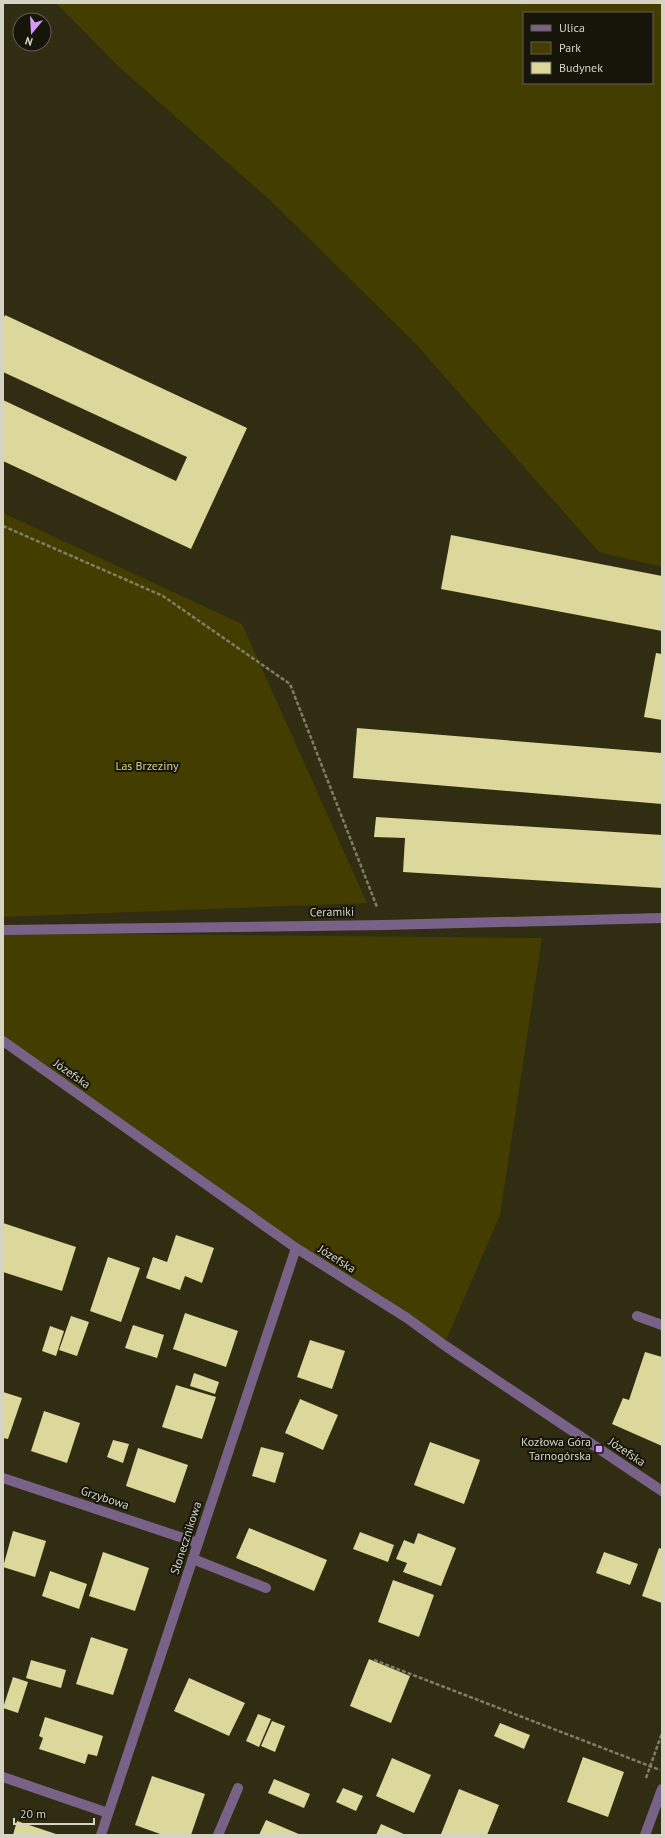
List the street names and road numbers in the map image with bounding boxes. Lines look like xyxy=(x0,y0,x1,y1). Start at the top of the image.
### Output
street label: Ceramiki xyxy=(310,904,354,919)
street label: Józefska xyxy=(50,1055,94,1092)
street label: Józefska xyxy=(315,1241,359,1276)
street label: Józefska xyxy=(605,1433,649,1469)
street label: Grzybowa xyxy=(79,1483,131,1512)
street label: Słonecznikowa xyxy=(167,1499,204,1576)

